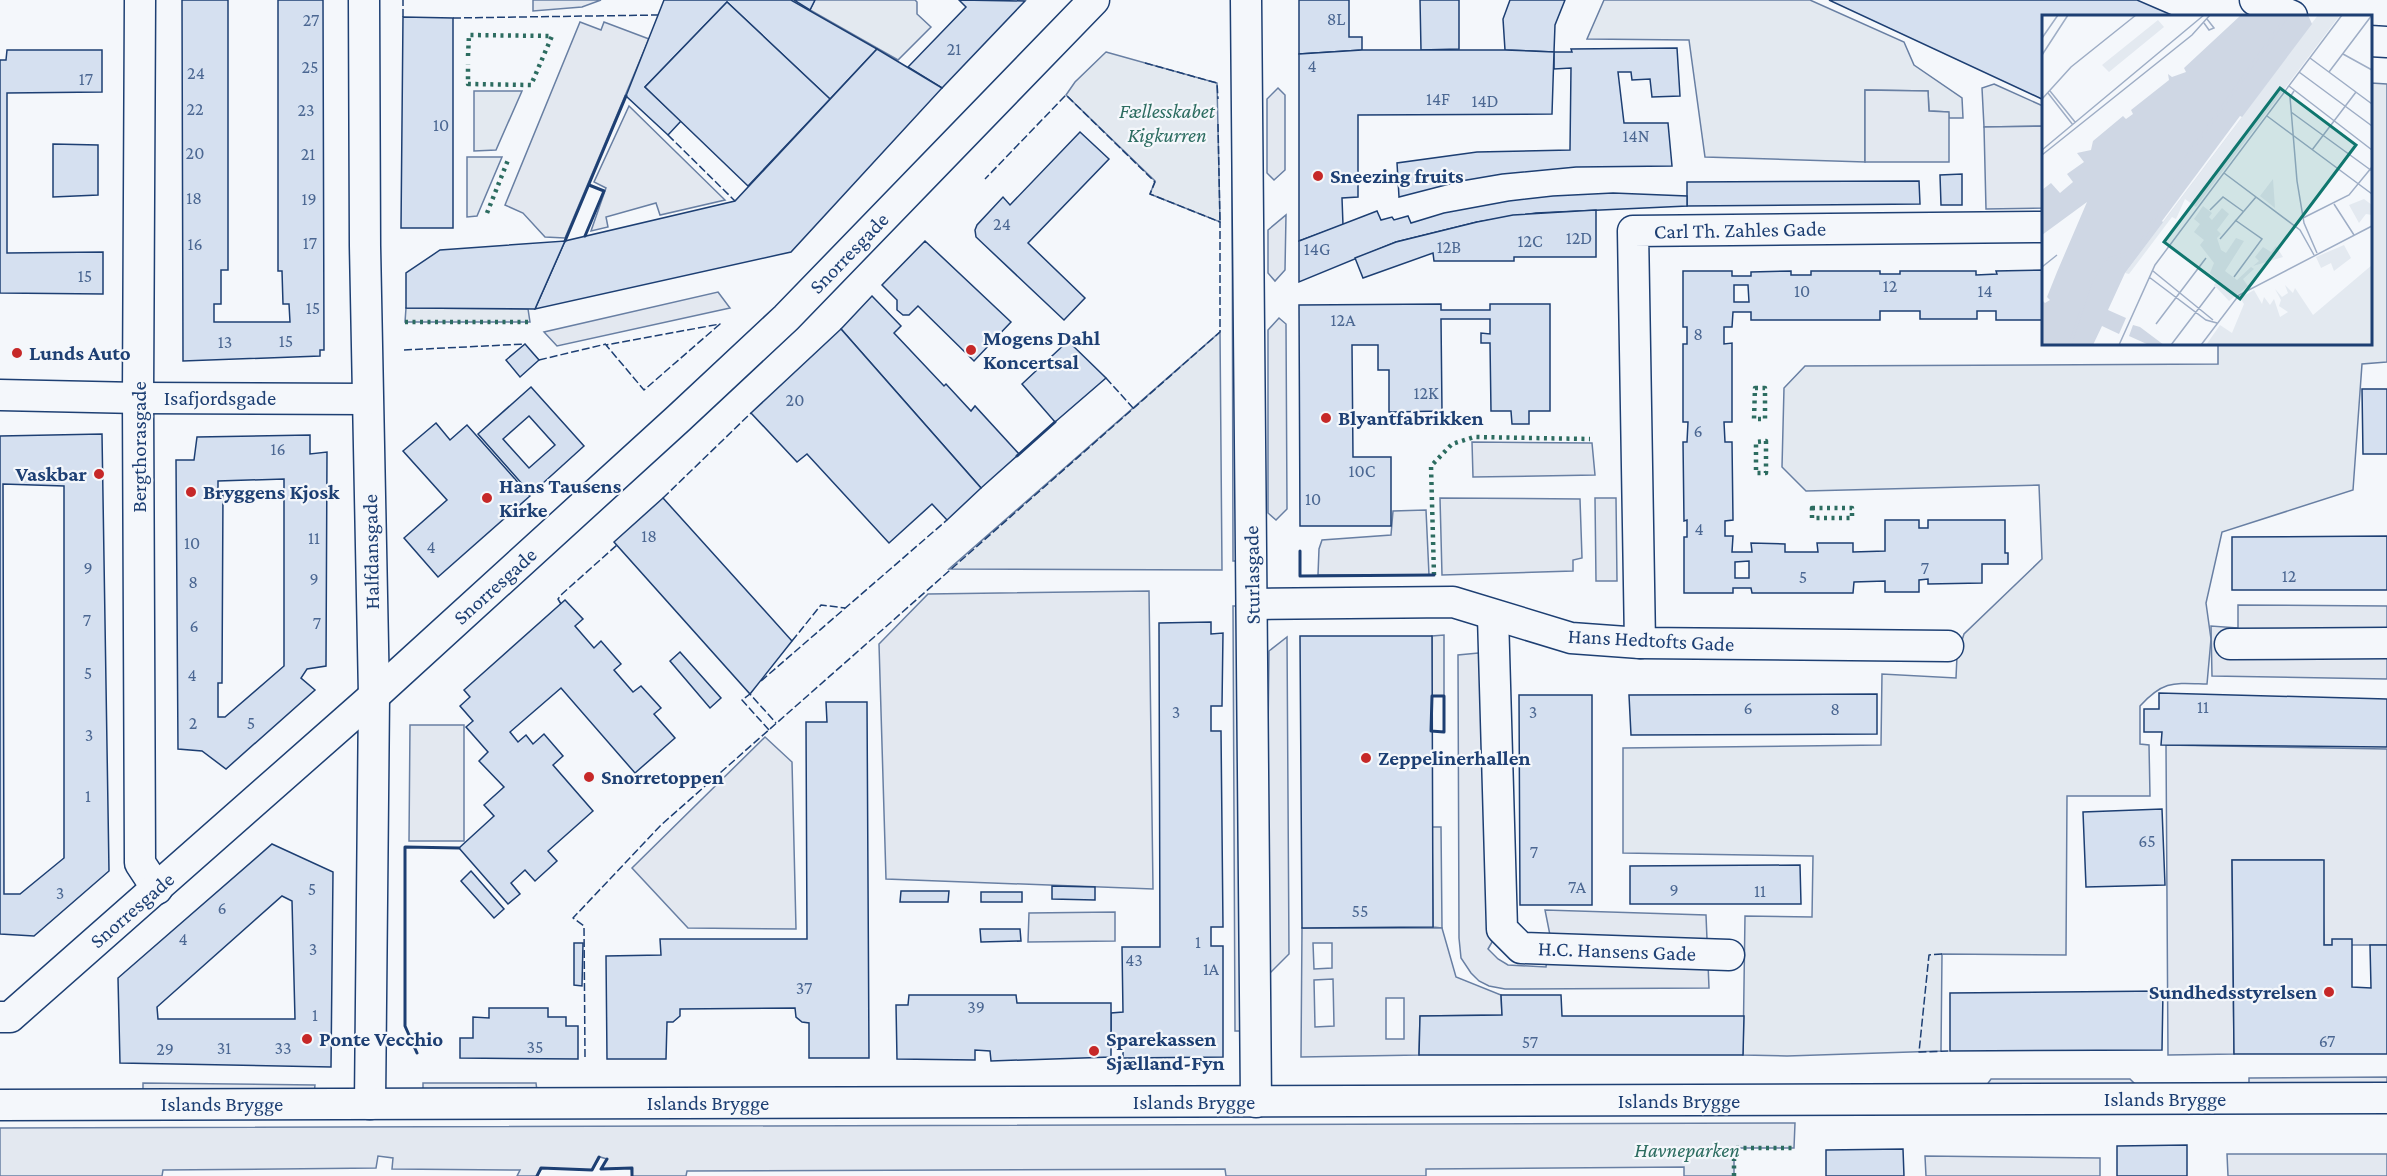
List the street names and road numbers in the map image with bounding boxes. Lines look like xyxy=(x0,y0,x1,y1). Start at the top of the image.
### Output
street label: Snorresgade xyxy=(804,207,894,299)
street label: Carl Th. Zahles Gade xyxy=(1654,216,1826,244)
street label: Bergthorasgade xyxy=(127,381,151,513)
street label: Isafjordsgade xyxy=(164,386,276,410)
street label: Halfdansgade xyxy=(358,494,384,610)
street label: Sturlasgade xyxy=(1239,525,1265,625)
street label: Snorresgade xyxy=(449,542,541,630)
street label: Hans Hedtofts Gade xyxy=(1567,624,1735,656)
street label: Snorresgade xyxy=(85,867,179,953)
street label: H.C. Hansens Gade xyxy=(1538,936,1696,966)
street label: Islands Brygge xyxy=(2104,1087,2226,1111)
street label: Islands Brygge xyxy=(1618,1089,1740,1113)
street label: Islands Brygge xyxy=(1133,1090,1255,1114)
street label: Islands Brygge xyxy=(647,1091,769,1115)
street label: Islands Brygge xyxy=(161,1092,283,1116)

